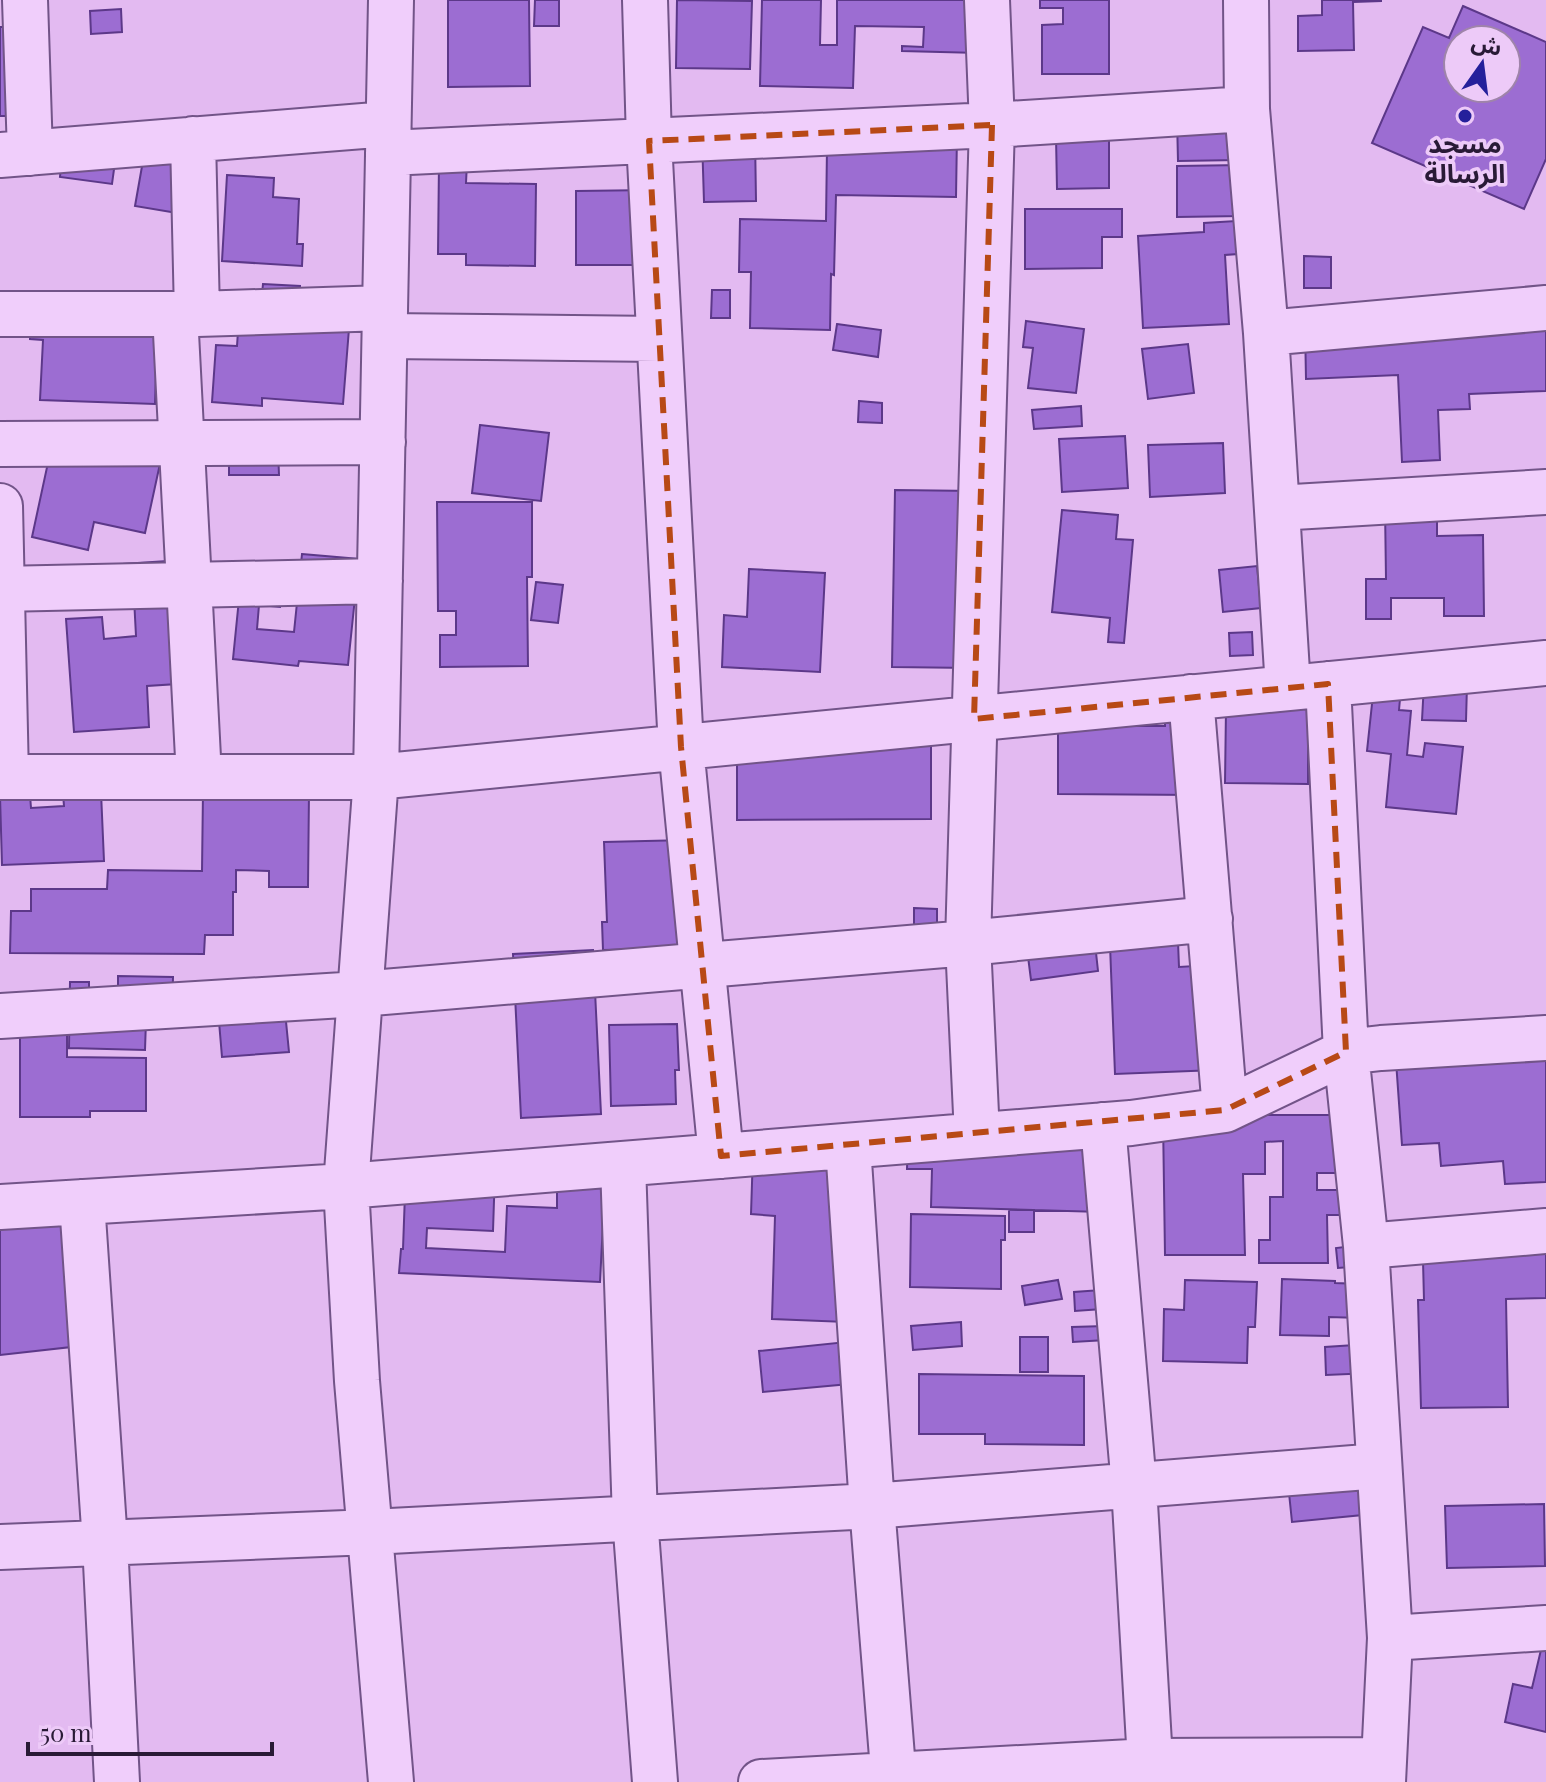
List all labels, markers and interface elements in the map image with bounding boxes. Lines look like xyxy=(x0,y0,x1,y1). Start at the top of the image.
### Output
north arrow xyxy=(1442,24,1522,104)
text: ش xyxy=(1469,25,1505,62)
marker: مسجد الرسالة xyxy=(1456,107,1474,125)
place label: مسجد الرسالة xyxy=(1425,125,1505,190)
scale bar xyxy=(28,1706,272,1756)
text: 50 m xyxy=(40,1716,92,1748)

